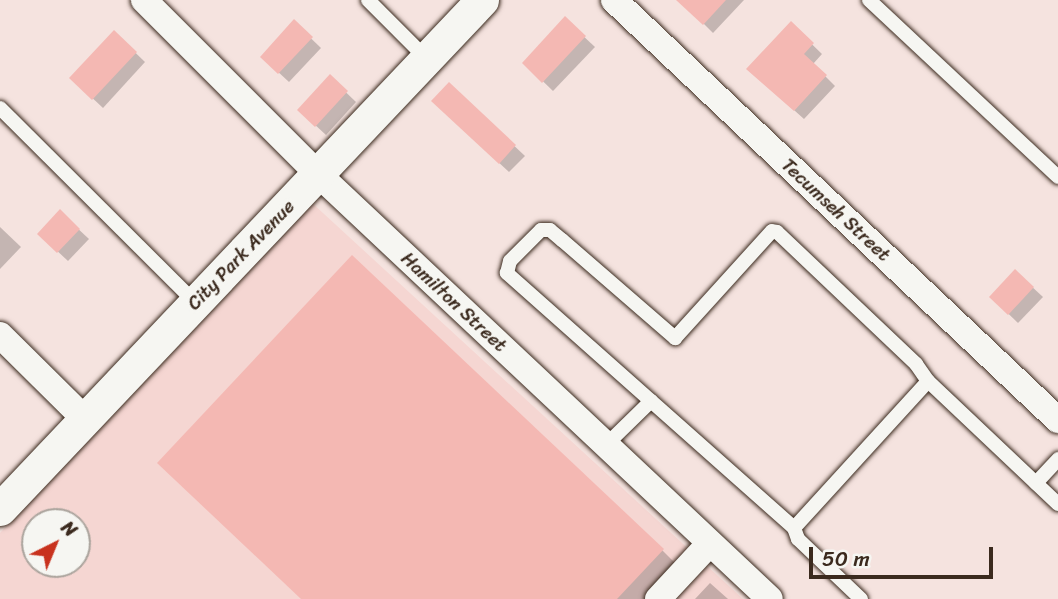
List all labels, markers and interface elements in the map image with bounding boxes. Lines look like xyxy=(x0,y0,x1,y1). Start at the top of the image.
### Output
street label: Tecumseh Street xyxy=(777,154,895,266)
street label: City Park Avenue xyxy=(183,195,299,315)
street label: Hamilton Street xyxy=(397,247,511,357)
north arrow xyxy=(21,508,91,578)
text: N xyxy=(53,512,85,545)
scale bar xyxy=(813,532,997,576)
text: 50 m xyxy=(822,540,870,578)

